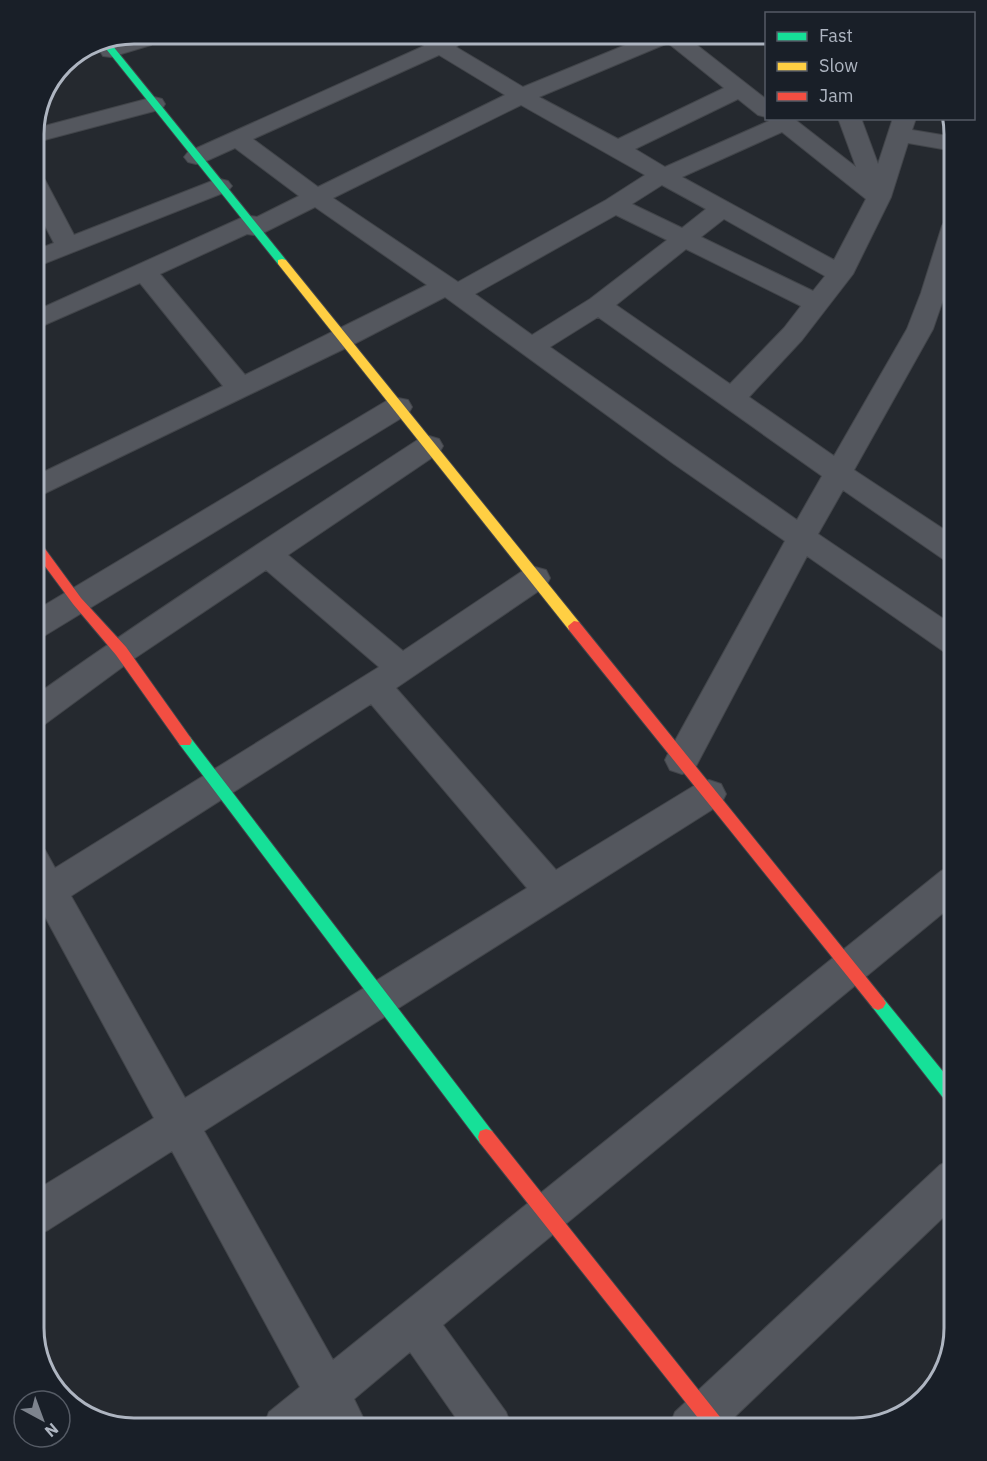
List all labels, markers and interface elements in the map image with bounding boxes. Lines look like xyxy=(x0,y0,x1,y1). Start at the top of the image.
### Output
legend xyxy=(765,12,975,120)
text: Fast xyxy=(819,24,853,47)
text: Slow xyxy=(819,54,858,77)
text: Jam xyxy=(819,84,854,107)
north arrow xyxy=(12,1389,72,1449)
text: N xyxy=(41,1419,63,1442)

